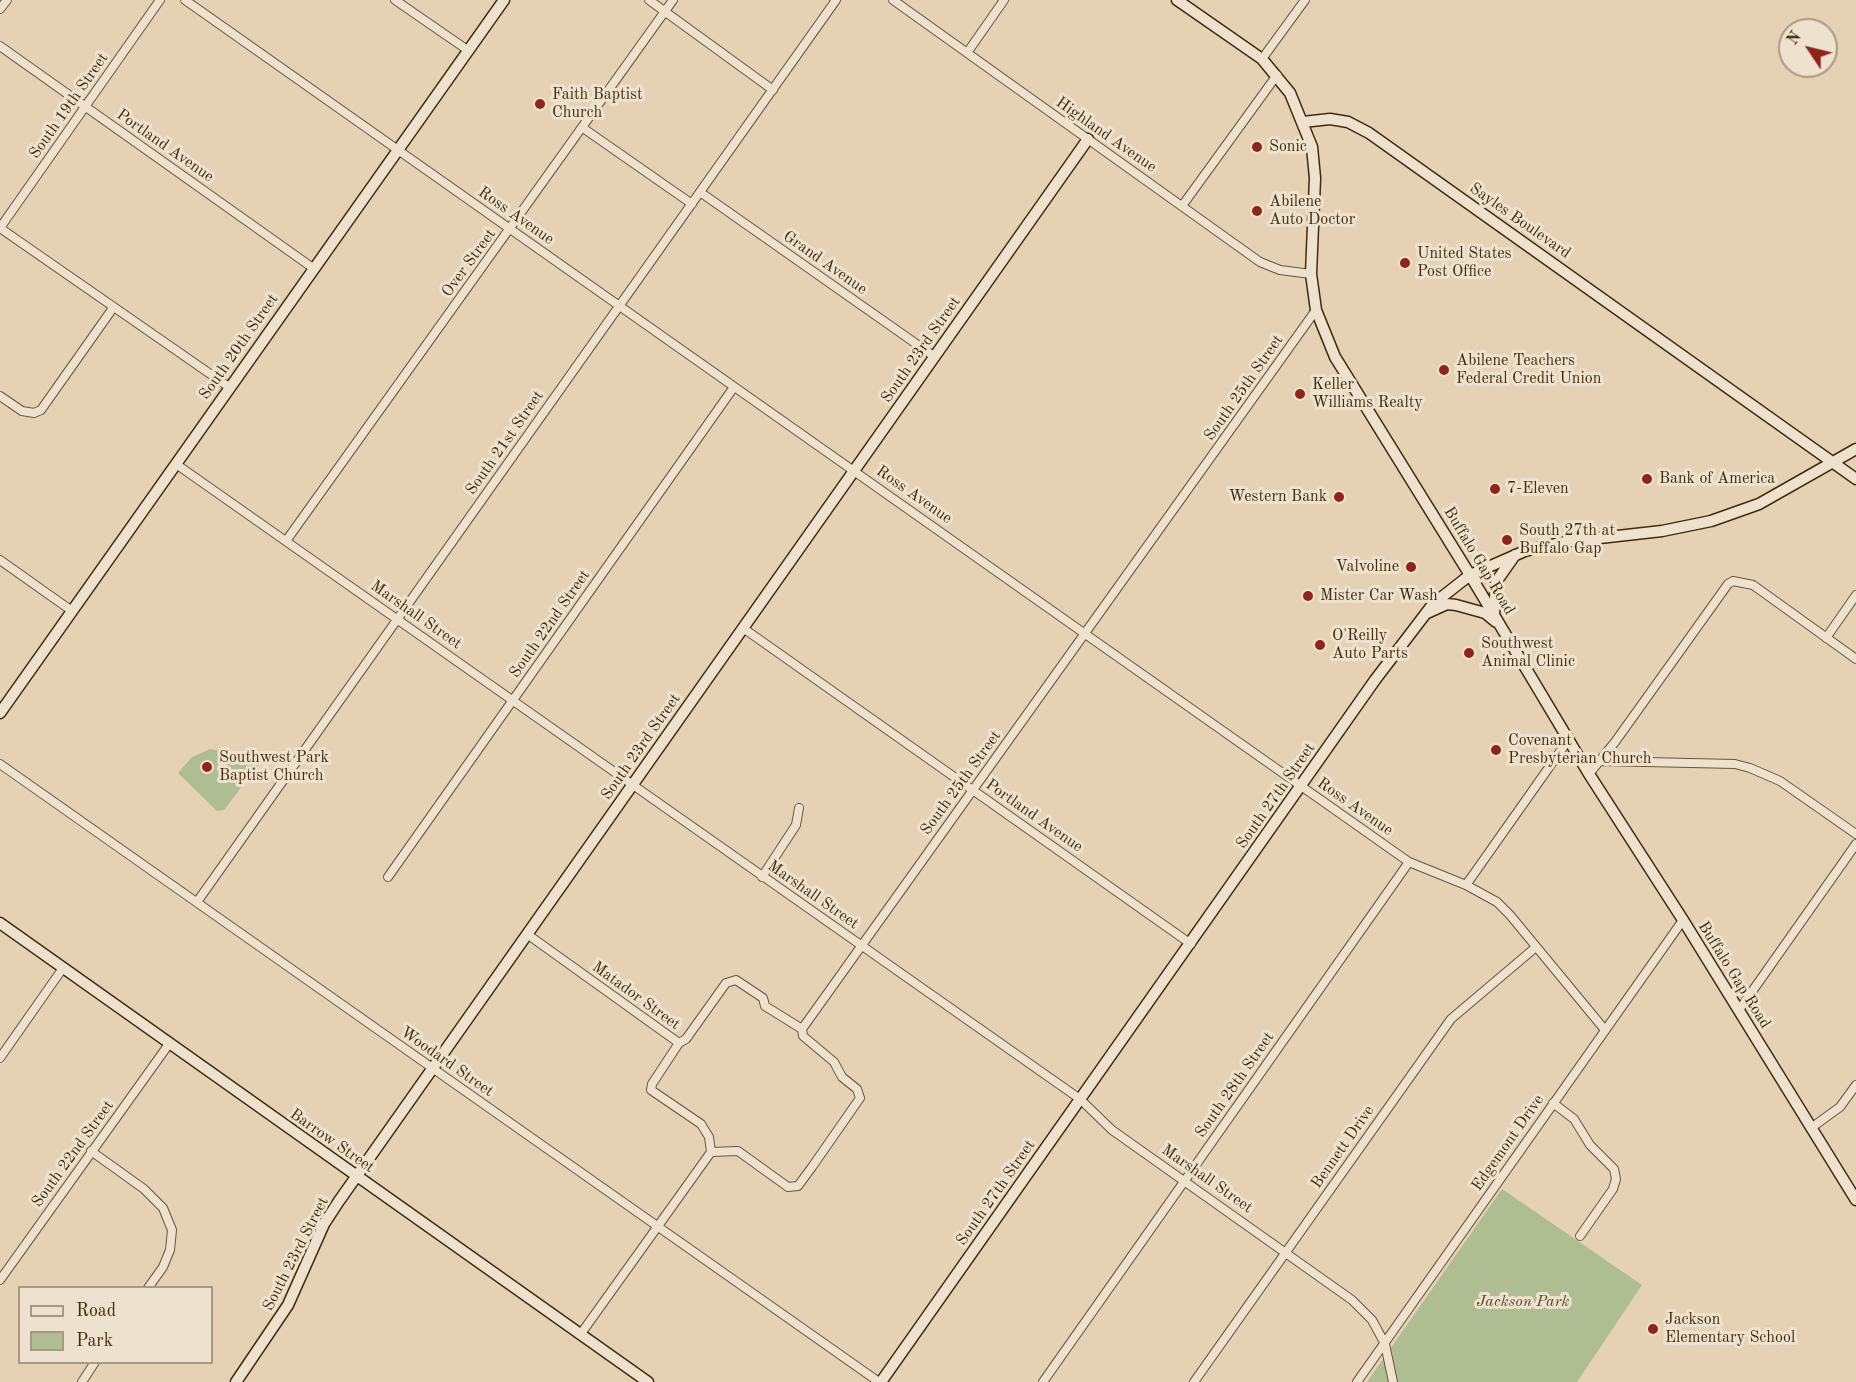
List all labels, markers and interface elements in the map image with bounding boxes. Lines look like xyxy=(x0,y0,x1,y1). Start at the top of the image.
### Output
north arrow xyxy=(1778,18,1838,78)
text: N xyxy=(1785,29,1805,48)
street label: South 19th Street xyxy=(25,49,113,163)
place label: Faith Baptist Church xyxy=(552,85,642,123)
street label: Highland Avenue xyxy=(1052,93,1160,177)
marker: Faith Baptist Church xyxy=(533,97,547,111)
street label: Portland Avenue xyxy=(113,105,217,187)
place label: Sonic xyxy=(1269,137,1307,157)
marker: Sonic xyxy=(1250,140,1264,154)
street label: Sayles Boulevard xyxy=(1466,179,1574,263)
street label: Ross Avenue xyxy=(474,183,558,249)
place label: Abilene Auto Doctor xyxy=(1269,192,1355,230)
marker: Abilene Auto Doctor xyxy=(1250,204,1264,218)
street label: Over Street xyxy=(438,225,500,301)
street label: Grand Avenue xyxy=(779,227,871,299)
place label: United States Post Office xyxy=(1417,244,1512,282)
marker: United States Post Office xyxy=(1398,256,1412,270)
street label: South 20th Street xyxy=(195,290,283,404)
street label: South 23rd Street xyxy=(877,293,965,407)
street label: South 25th Street xyxy=(1200,331,1288,445)
place label: Abilene Teachers Federal Credit Union xyxy=(1456,351,1601,389)
marker: Abilene Teachers Federal Credit Union xyxy=(1437,363,1451,377)
place label: Keller Williams Realty xyxy=(1312,375,1423,413)
street label: South 21st Street xyxy=(462,387,548,499)
marker: Keller Williams Realty xyxy=(1293,387,1307,401)
street label: Ross Avenue xyxy=(872,462,956,528)
place label: Bank of America xyxy=(1659,469,1775,489)
marker: Bank of America xyxy=(1640,472,1654,486)
place label: 7-Eleven xyxy=(1507,479,1569,499)
marker: 7-Eleven xyxy=(1488,482,1502,496)
place label: Western Bank xyxy=(1229,487,1327,507)
marker: Western Bank xyxy=(1332,490,1346,504)
street label: Buffalo Gap Road xyxy=(1439,504,1519,618)
place label: South 27th at Buffalo Gap xyxy=(1519,521,1615,559)
marker: South 27th at Buffalo Gap xyxy=(1500,533,1514,547)
place label: Valvoline xyxy=(1335,557,1399,577)
marker: Valvoline xyxy=(1404,560,1418,574)
street label: South 22nd Street xyxy=(506,566,594,682)
street label: Marshall Street xyxy=(367,576,465,654)
place label: Mister Car Wash xyxy=(1320,586,1438,606)
marker: Mister Car Wash xyxy=(1301,589,1315,603)
place label: O'Reilly Auto Parts xyxy=(1332,626,1408,664)
place label: Southwest Animal Clinic xyxy=(1481,634,1575,672)
marker: O'Reilly Auto Parts xyxy=(1313,638,1327,652)
marker: Southwest Animal Clinic xyxy=(1462,646,1476,660)
street label: South 23rd Street xyxy=(597,690,685,804)
street label: South 25th Street xyxy=(917,727,1005,839)
place label: Covenant Presbyterian Church xyxy=(1508,731,1651,769)
street label: South 27th Street xyxy=(1232,739,1320,853)
marker: Covenant Presbyterian Church xyxy=(1489,743,1503,757)
place label: Southwest Park Baptist Church xyxy=(219,748,329,786)
marker: Southwest Park Baptist Church xyxy=(200,760,214,774)
street label: Ross Avenue xyxy=(1313,774,1397,840)
street label: Portland Avenue xyxy=(982,775,1086,857)
street label: Marshall Street xyxy=(764,856,862,934)
street label: Buffalo Gap Road xyxy=(1693,918,1775,1032)
street label: Matador Street xyxy=(588,958,684,1034)
street label: Woodard Street xyxy=(397,1023,497,1101)
street label: South 28th Street xyxy=(1191,1028,1279,1142)
street label: Edgemont Drive xyxy=(1468,1091,1548,1195)
street label: South 22nd Street xyxy=(28,1097,118,1211)
street label: Bennett Drive xyxy=(1307,1102,1379,1192)
street label: Barrow Street xyxy=(286,1105,378,1177)
street label: South 27th Street xyxy=(952,1136,1040,1250)
street label: Marshall Street xyxy=(1158,1140,1256,1218)
street label: South 23rd Street xyxy=(259,1194,333,1314)
legend xyxy=(18,1286,213,1364)
park label: Jackson Park xyxy=(1477,1292,1569,1312)
text: Road xyxy=(76,1302,116,1320)
place label: Jackson Elementary School xyxy=(1665,1310,1795,1348)
marker: Jackson Elementary School xyxy=(1646,1322,1660,1336)
text: Park xyxy=(76,1332,113,1350)

